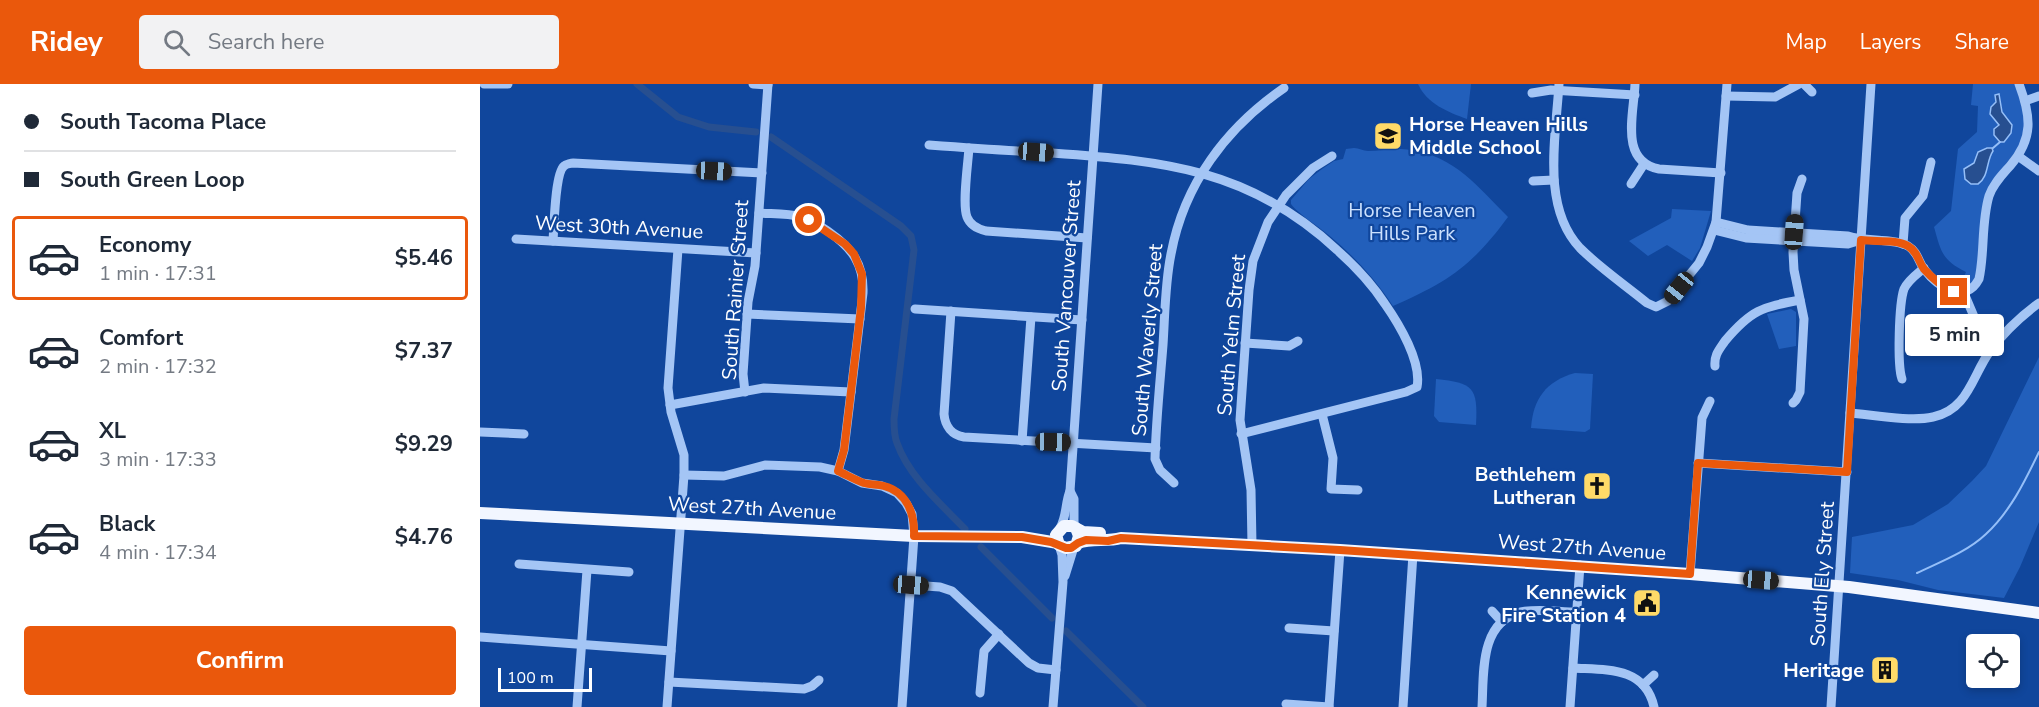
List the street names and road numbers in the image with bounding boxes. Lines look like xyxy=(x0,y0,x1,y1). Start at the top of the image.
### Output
street label: South Vancouver Street xyxy=(1046,178,1087,393)
street label: South Rainier Street xyxy=(716,198,755,381)
street label: West 30th Avenue xyxy=(534,210,704,245)
street label: South Waverly Street xyxy=(1126,242,1169,437)
street label: South Yelm Street xyxy=(1211,252,1252,417)
street label: West 27th Avenue xyxy=(667,491,837,526)
street label: South Ely Street xyxy=(1804,500,1841,648)
street label: West 27th Avenue xyxy=(1497,528,1667,567)

